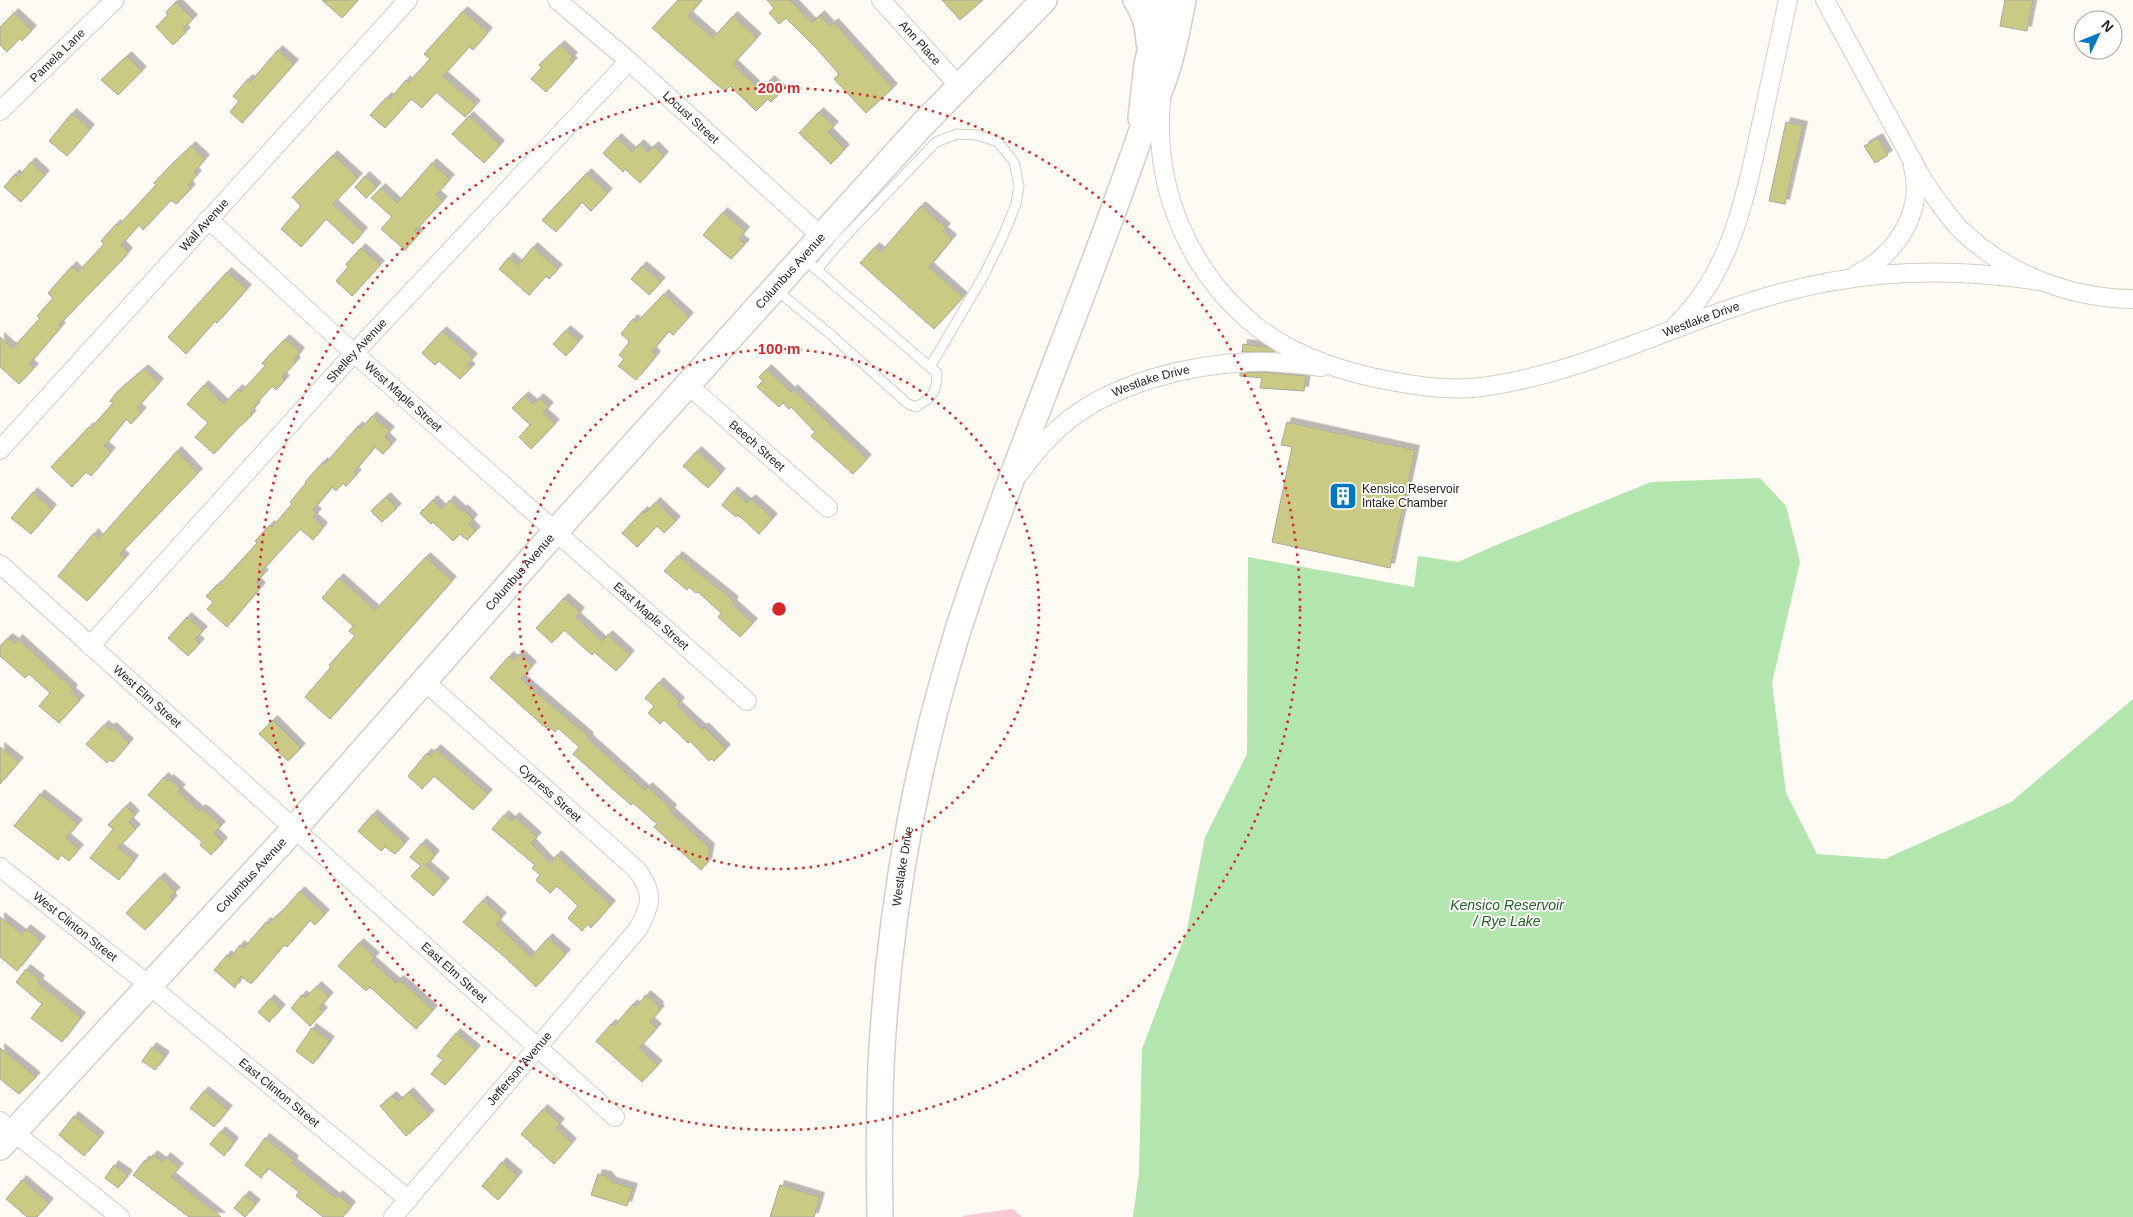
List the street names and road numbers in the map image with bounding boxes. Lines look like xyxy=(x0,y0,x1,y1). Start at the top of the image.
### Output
street label: Ann Place xyxy=(896,18,944,68)
street label: Pamela Lane xyxy=(27,26,88,85)
street label: Locust Street xyxy=(660,88,722,147)
street label: Wall Avenue xyxy=(177,195,232,254)
street label: Columbus Avenue xyxy=(753,230,828,312)
street label: Westlake Drive xyxy=(1661,299,1742,340)
street label: Shelley Avenue xyxy=(324,315,390,386)
street label: West Maple Street xyxy=(362,359,445,435)
street label: Westlake Drive xyxy=(1110,362,1191,400)
street label: Beech Street xyxy=(726,418,788,474)
street label: Columbus Avenue xyxy=(482,531,557,613)
street label: East Maple Street xyxy=(611,579,692,653)
street label: West Elm Street xyxy=(110,662,185,731)
street label: Cypress Street xyxy=(516,761,585,825)
street label: Westlake Drive xyxy=(889,825,916,907)
street label: Columbus Avenue xyxy=(213,835,290,916)
street label: West Clinton Street xyxy=(30,889,121,965)
street label: East Elm Street xyxy=(419,939,491,1006)
street label: Jefferson Avenue xyxy=(484,1028,555,1108)
street label: East Clinton Street xyxy=(236,1055,323,1130)

